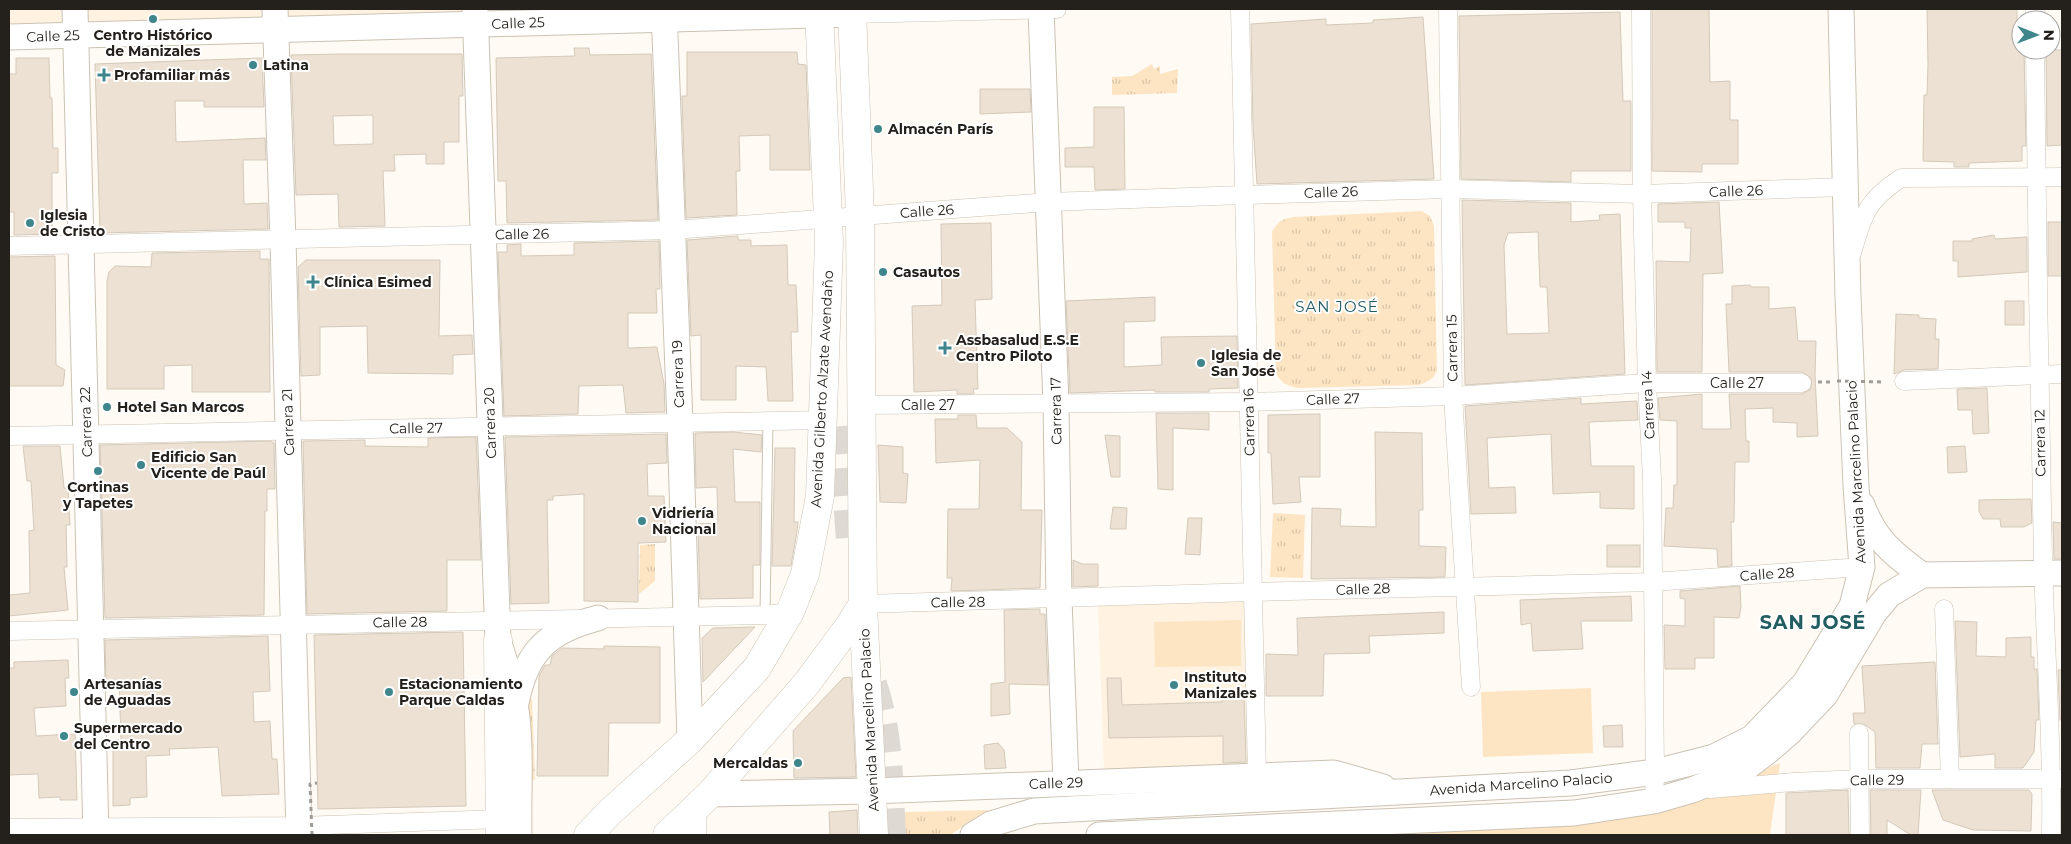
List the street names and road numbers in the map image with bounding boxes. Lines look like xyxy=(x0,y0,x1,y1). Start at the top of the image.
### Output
street label: Calle 25 xyxy=(491,13,545,33)
street label: Calle 25 xyxy=(26,26,80,46)
street label: Calle 26 xyxy=(1709,181,1764,201)
street label: Calle 26 xyxy=(1304,182,1359,202)
street label: Calle 26 xyxy=(899,200,955,222)
street label: Calle 26 xyxy=(495,225,550,243)
street label: Avenida Gilberto Alzate Avendaño xyxy=(807,270,837,508)
street label: Carrera 15 xyxy=(1442,314,1462,382)
street label: Carrera 19 xyxy=(668,340,688,408)
street label: Carrera 14 xyxy=(1637,369,1659,440)
street label: Calle 27 xyxy=(1710,374,1764,392)
street label: Carrera 17 xyxy=(1046,377,1066,445)
street label: Avenida Marcelino Palacio xyxy=(1842,380,1870,564)
street label: Carrera 22 xyxy=(76,386,96,457)
street label: Carrera 20 xyxy=(480,387,500,459)
street label: Carrera 16 xyxy=(1239,387,1259,456)
street label: Carrera 21 xyxy=(278,388,298,456)
street label: Calle 27 xyxy=(1306,389,1360,409)
street label: Calle 27 xyxy=(901,396,955,414)
street label: Carrera 12 xyxy=(2030,409,2050,477)
street label: Calle 27 xyxy=(389,419,443,437)
street label: Calle 28 xyxy=(1739,563,1795,585)
street label: Calle 28 xyxy=(1335,579,1391,599)
street label: Calle 28 xyxy=(931,593,986,611)
street label: Calle 28 xyxy=(373,613,428,631)
street label: Avenida Marcelino Palacio xyxy=(855,628,883,812)
street label: Avenida Marcelino Palacio xyxy=(1429,769,1613,799)
street label: Calle 29 xyxy=(1850,771,1904,789)
street label: Calle 29 xyxy=(1029,773,1083,793)

